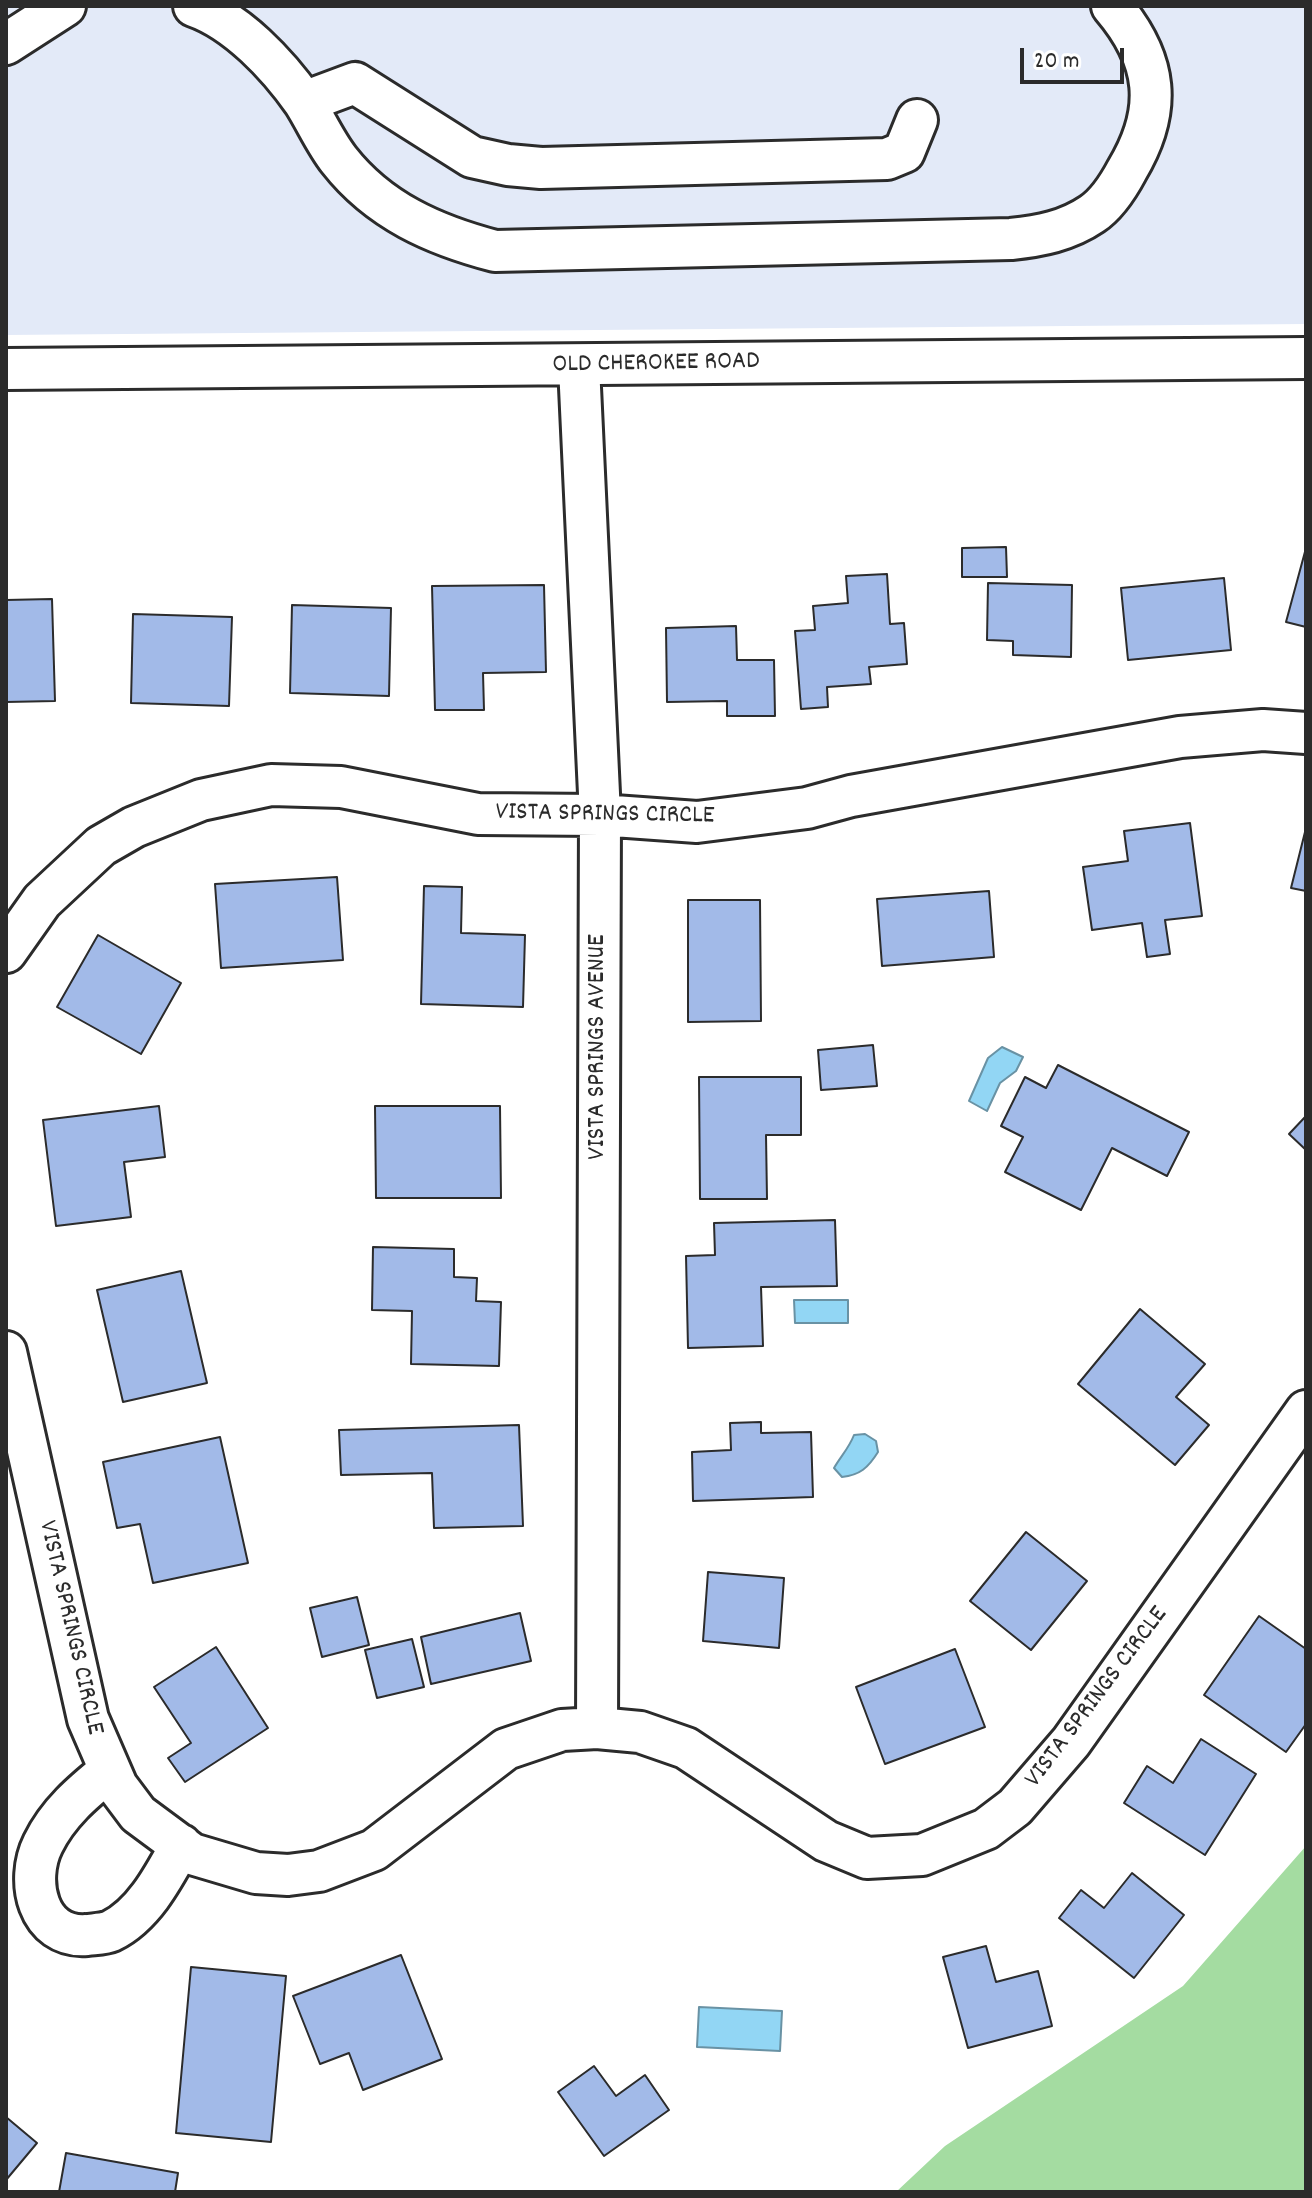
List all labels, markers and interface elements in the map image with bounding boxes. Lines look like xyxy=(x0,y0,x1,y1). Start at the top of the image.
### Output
scale bar xyxy=(1024,32,1128,82)
text: 20 m xyxy=(1034,45,1080,79)
street label: OLD CHEROKEE ROAD xyxy=(552,348,760,382)
street label: VISTA SPRINGS CIRCLE xyxy=(495,798,715,834)
street label: VISTA SPRINGS AVENUE xyxy=(583,934,615,1160)
street label: VISTA SPRINGS CIRCLE xyxy=(29,1518,109,1738)
street label: VISTA SPRINGS CIRCLE xyxy=(1020,1601,1176,1795)

